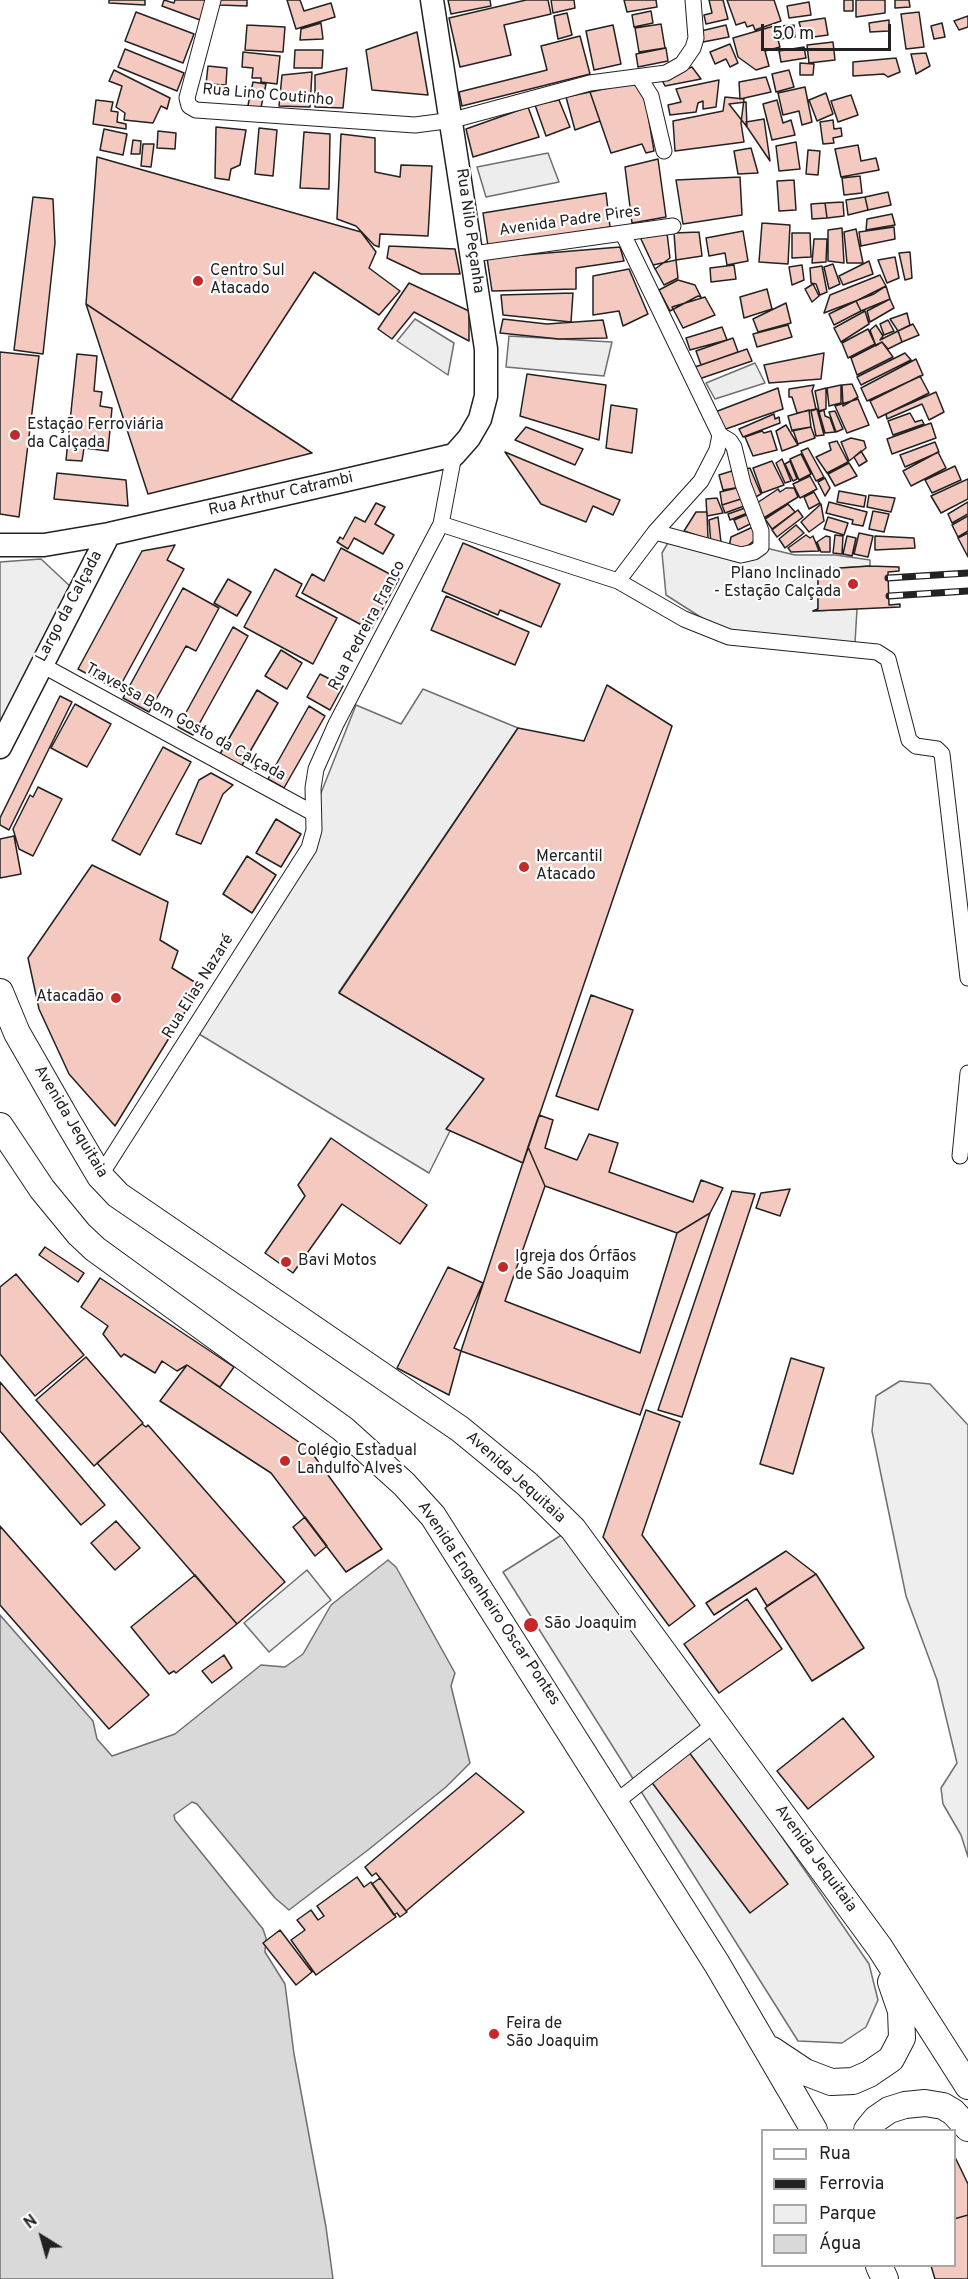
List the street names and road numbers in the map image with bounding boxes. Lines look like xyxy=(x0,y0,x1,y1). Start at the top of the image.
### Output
street label: Rua Lino Coutinho xyxy=(201,81,335,111)
street label: Rua Nilo Peçanha xyxy=(451,167,487,295)
street label: Avenida Padre Pires xyxy=(498,203,642,241)
street label: Rua Arthur Catrambi xyxy=(207,469,355,521)
street label: Largo da Calçada xyxy=(33,548,107,666)
street label: Rua Pedreira Franco xyxy=(326,558,410,694)
street label: Travessa Bom Gosto da Calçada xyxy=(81,660,289,786)
street label: Rua Elias Nazaré xyxy=(159,931,239,1043)
street label: Avenida Jequitaia xyxy=(29,1062,111,1182)
street label: Avenida Jequitaia xyxy=(461,1428,569,1528)
street label: Avenida Engenheiro Oscar Pontes xyxy=(412,1498,564,1710)
street label: Avenida Jequitaia xyxy=(770,1802,860,1916)

